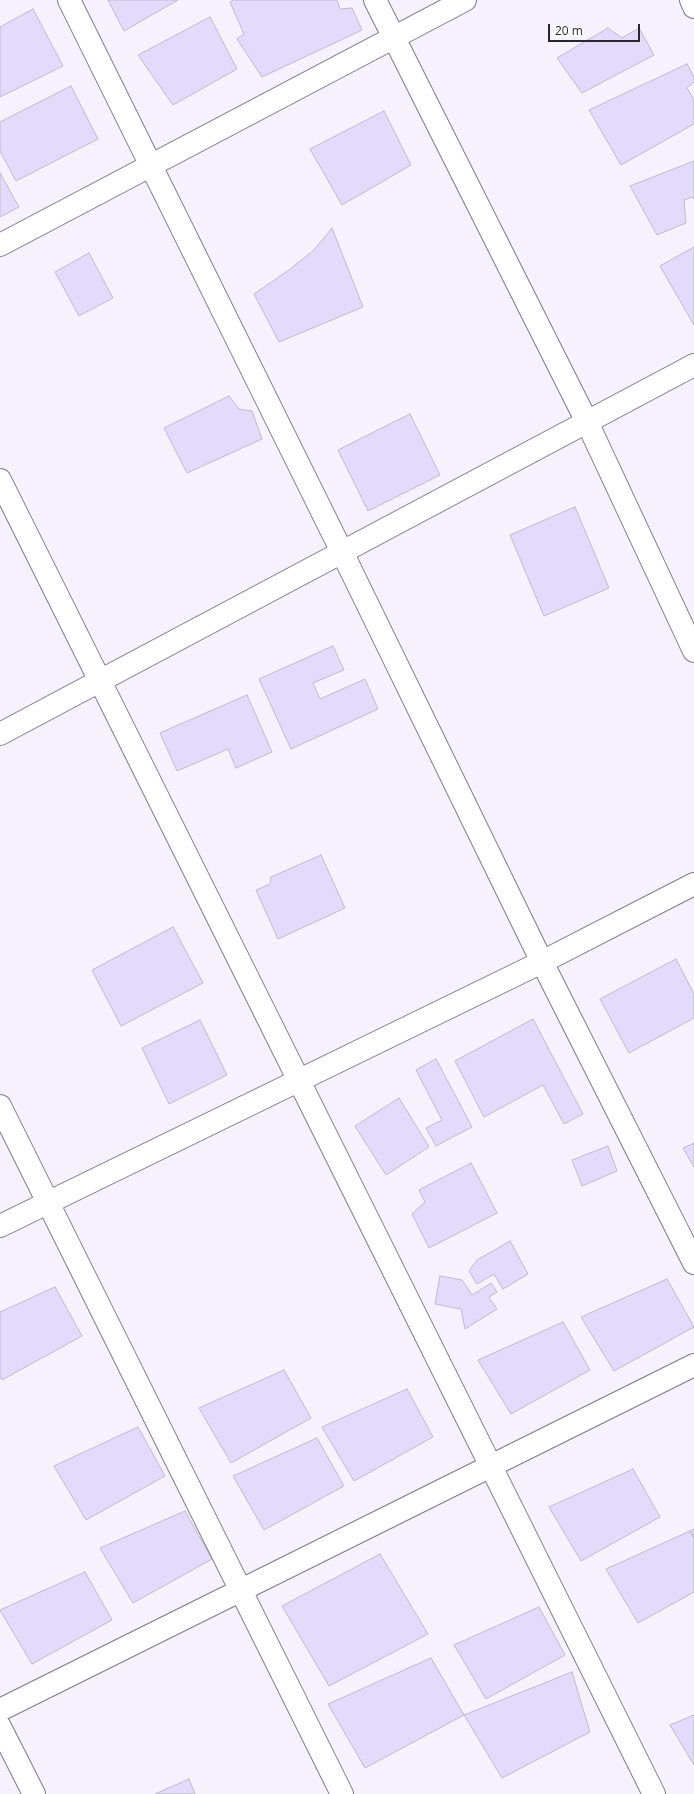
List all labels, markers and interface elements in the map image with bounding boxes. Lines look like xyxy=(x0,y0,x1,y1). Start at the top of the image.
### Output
scale bar xyxy=(550,16,642,42)
text: 20 m xyxy=(555,22,583,39)

